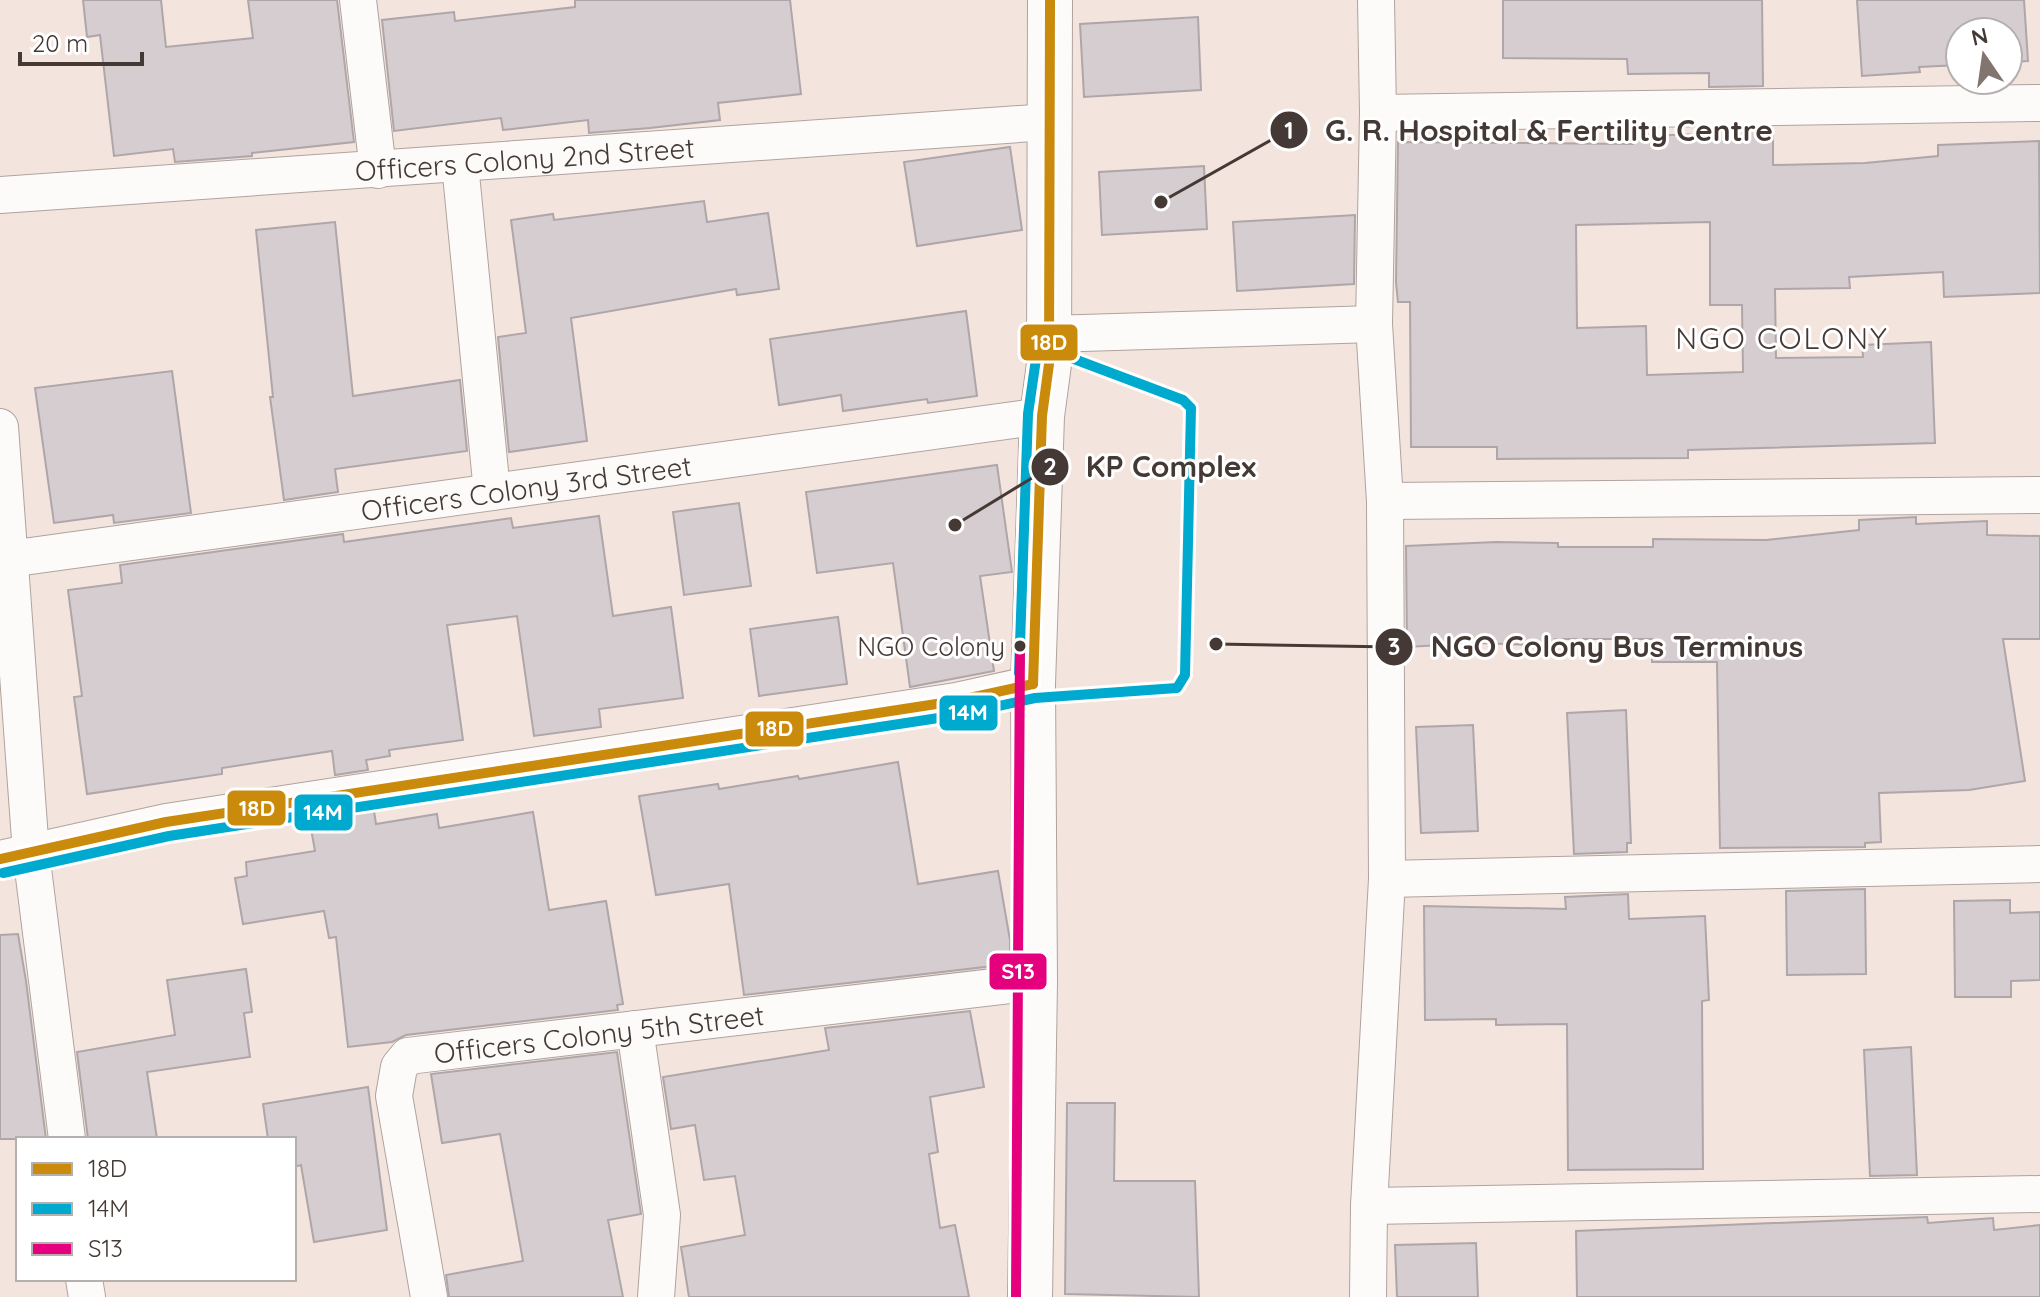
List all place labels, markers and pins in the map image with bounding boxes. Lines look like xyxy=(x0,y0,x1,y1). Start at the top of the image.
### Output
callout: G. R. Hospital & Fertility Centre xyxy=(1269,103,1789,157)
callout: KP Complex xyxy=(1030,440,1272,494)
callout: NGO Colony Bus Terminus xyxy=(1374,620,1819,674)
place label: NGO Colony xyxy=(857,630,1005,663)
marker: NGO Colony xyxy=(1012,638,1028,654)

